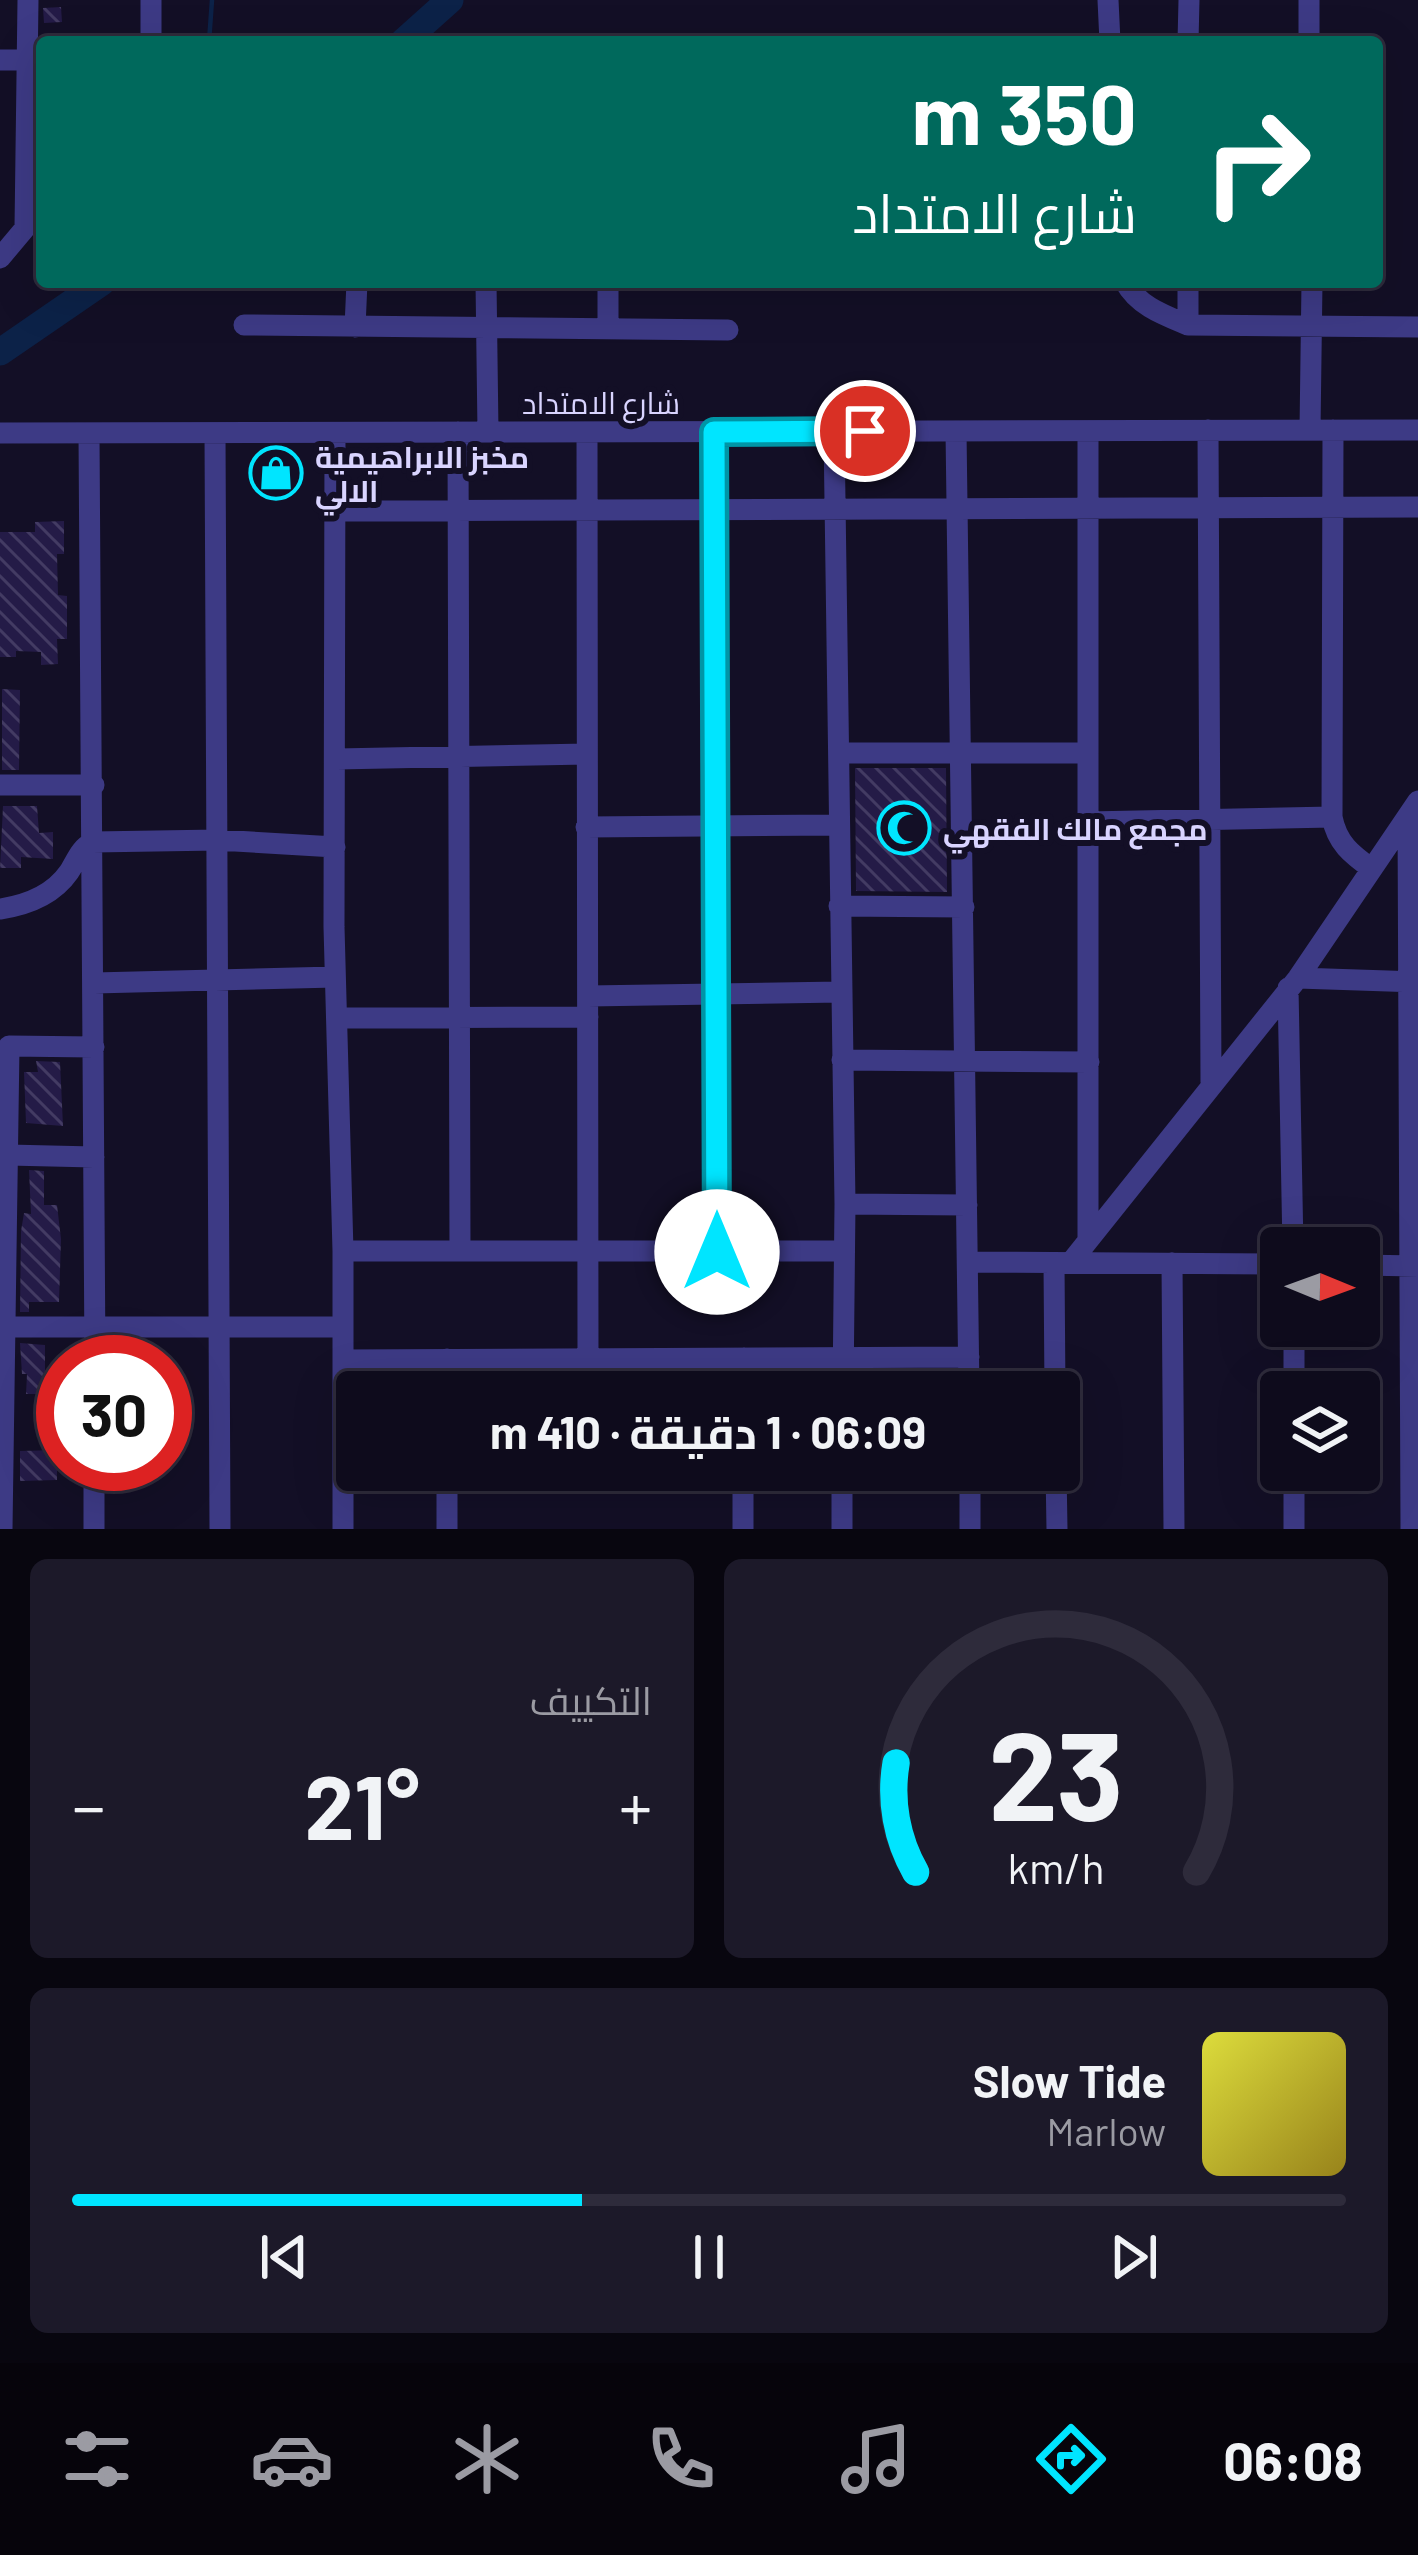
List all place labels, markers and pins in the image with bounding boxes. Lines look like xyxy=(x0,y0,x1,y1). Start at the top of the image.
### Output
pin xyxy=(814,380,916,482)
place label: مخبز الابراهيمية الالي xyxy=(315,438,529,516)
shop icon: مخبز الابراهيمية الالي xyxy=(248,445,304,501)
mosque icon: مجمع مالك الفقهي xyxy=(876,800,932,856)
place label: مجمع مالك الفقهي xyxy=(943,810,1208,854)

